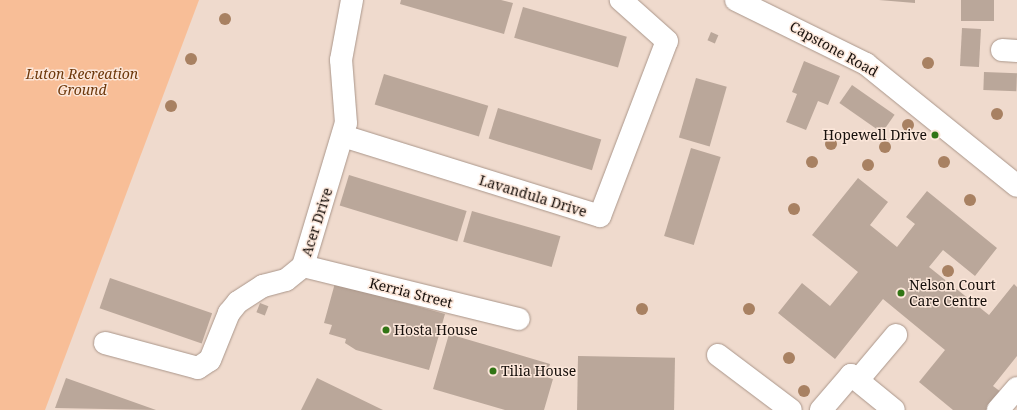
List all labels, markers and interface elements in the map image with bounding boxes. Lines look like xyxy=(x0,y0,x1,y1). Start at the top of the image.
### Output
street label: Capstone Road xyxy=(787,18,881,80)
park label: Luton Recreation Ground xyxy=(26,66,138,98)
place label: Hopewell Drive xyxy=(823,127,927,143)
marker: Hopewell Drive xyxy=(930,130,940,140)
street label: Lavandula Drive xyxy=(477,172,589,220)
street label: Acer Drive xyxy=(298,186,336,258)
street label: Kerria Street xyxy=(368,275,454,311)
place label: Nelson Court Care Centre xyxy=(909,277,996,310)
marker: Nelson Court Care Centre xyxy=(896,288,906,298)
place label: Hosta House xyxy=(394,322,478,338)
marker: Hosta House xyxy=(381,325,391,335)
place label: Tilia House xyxy=(501,363,576,379)
marker: Tilia House xyxy=(488,366,498,376)

